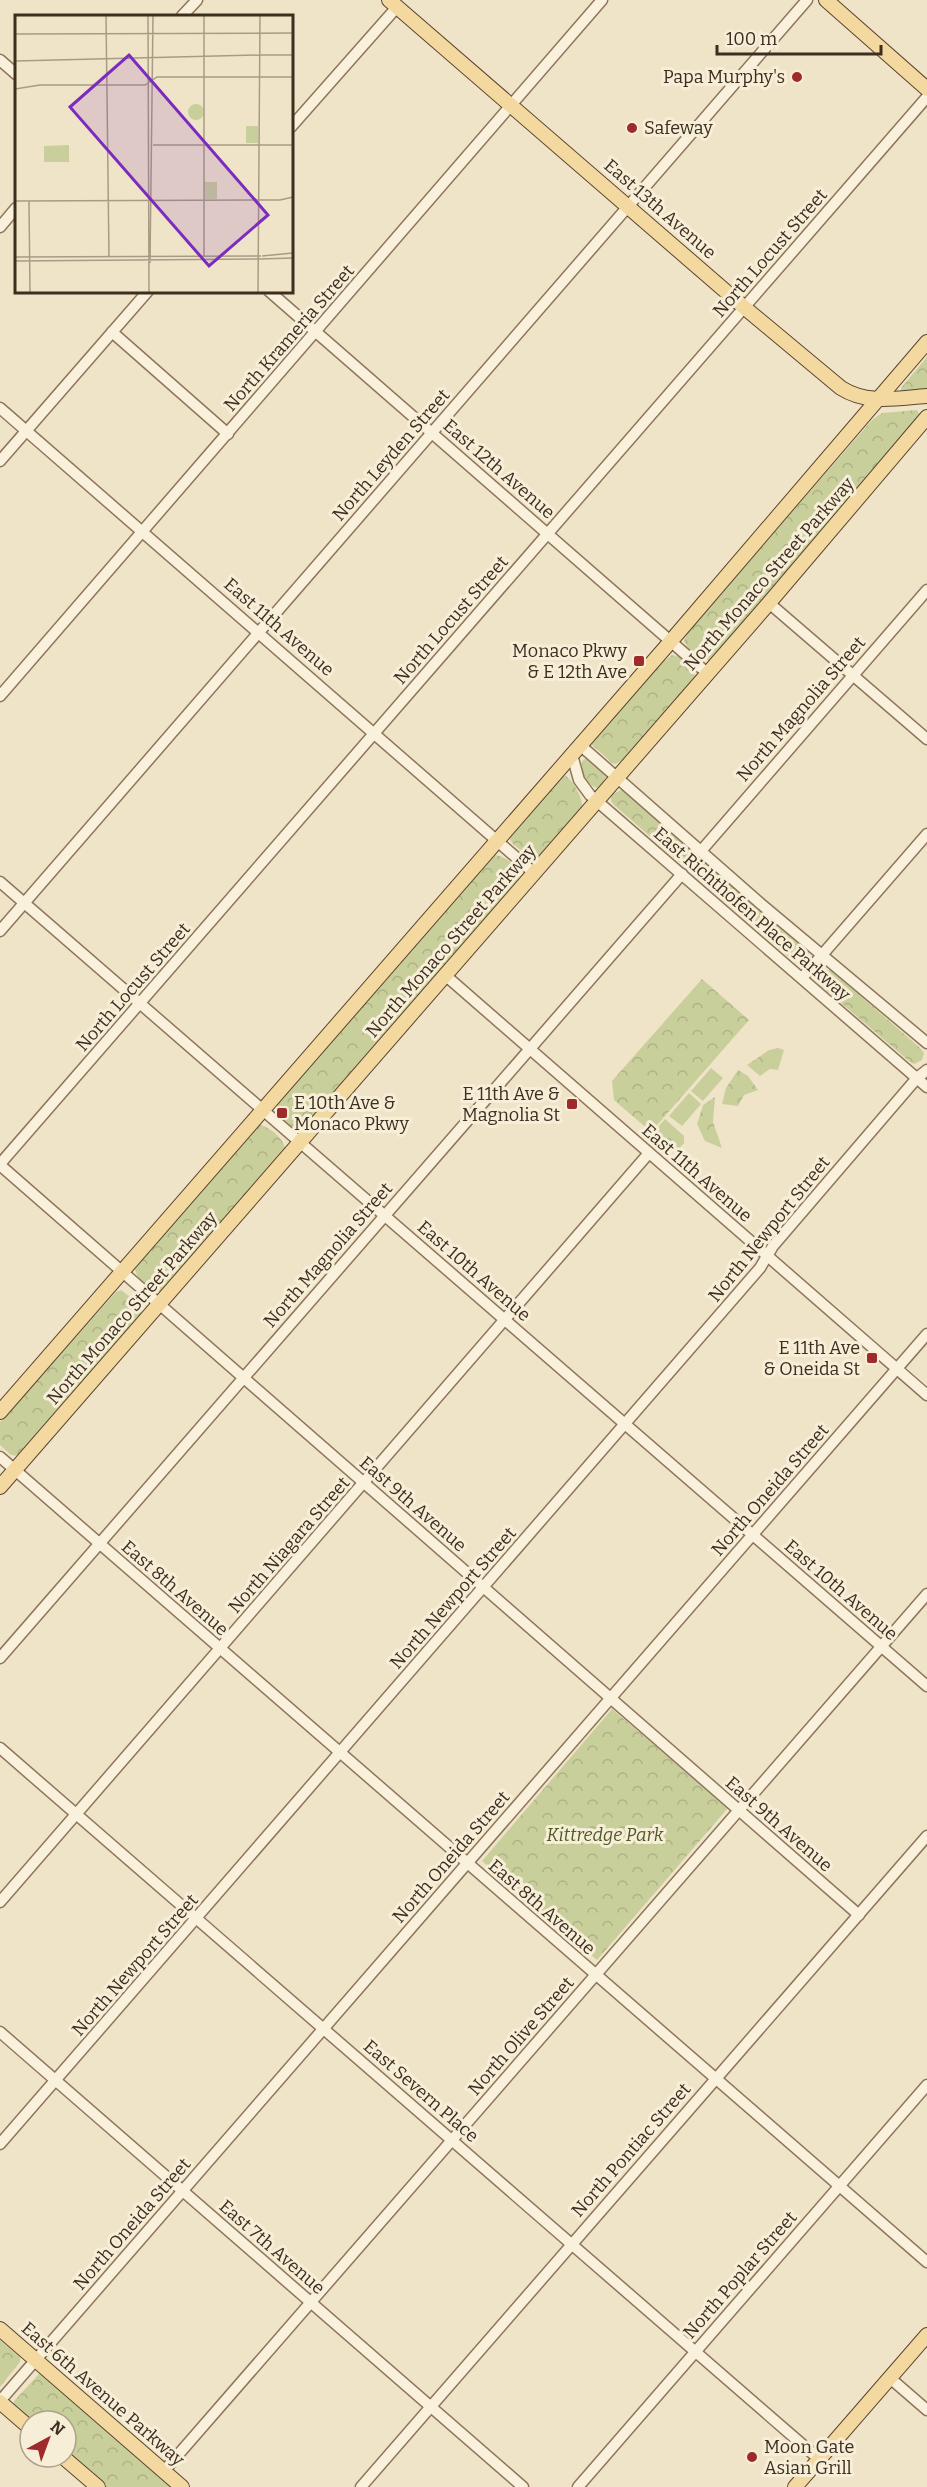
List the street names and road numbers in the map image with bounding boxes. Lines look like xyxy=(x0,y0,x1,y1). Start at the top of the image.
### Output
street label: East 13th Avenue xyxy=(599,154,721,264)
street label: North Locust Street xyxy=(708,184,832,322)
street label: North Krameria Street xyxy=(219,260,359,416)
street label: North Leyden Street xyxy=(328,384,455,526)
street label: East 12th Avenue xyxy=(439,414,559,524)
street label: North Monaco Street Parkway xyxy=(679,473,859,675)
street label: North Locust Street xyxy=(389,551,513,689)
street label: East 11th Avenue xyxy=(220,573,338,681)
street label: North Magnolia Street xyxy=(732,632,870,786)
street label: East Richthofen Place Parkway xyxy=(649,823,855,1006)
street label: North Monaco Street Parkway xyxy=(361,840,541,1042)
street label: North Locust Street xyxy=(71,918,195,1056)
street label: East 11th Avenue xyxy=(638,1119,756,1227)
street label: North Newport Street xyxy=(703,1151,835,1306)
street label: North Magnolia Street xyxy=(259,1178,397,1332)
street label: North Monaco Street Parkway xyxy=(42,1207,222,1409)
street label: East 10th Avenue xyxy=(413,1216,535,1326)
street label: North Oneida Street xyxy=(707,1419,834,1561)
street label: East 9th Avenue xyxy=(355,1452,471,1556)
street label: North Niagara Street xyxy=(224,1472,355,1618)
street label: North Newport Street xyxy=(385,1522,521,1674)
street label: East 10th Avenue xyxy=(780,1535,902,1645)
street label: East 8th Avenue xyxy=(117,1536,233,1640)
street label: East 9th Avenue xyxy=(721,1772,837,1876)
street label: North Oneida Street xyxy=(388,1786,515,1928)
street label: East 8th Avenue xyxy=(484,1855,600,1959)
street label: North Newport Street xyxy=(67,1889,203,2041)
street label: North Olive Street xyxy=(463,1972,579,2100)
street label: East Severn Place xyxy=(359,2035,483,2147)
street label: North Pontiac Street xyxy=(567,2078,696,2222)
street label: North Oneida Street xyxy=(69,2153,196,2295)
street label: East 7th Avenue xyxy=(215,2195,329,2299)
street label: North Poplar Street xyxy=(679,2206,802,2343)
street label: East 6th Avenue Parkway xyxy=(17,2317,189,2471)

